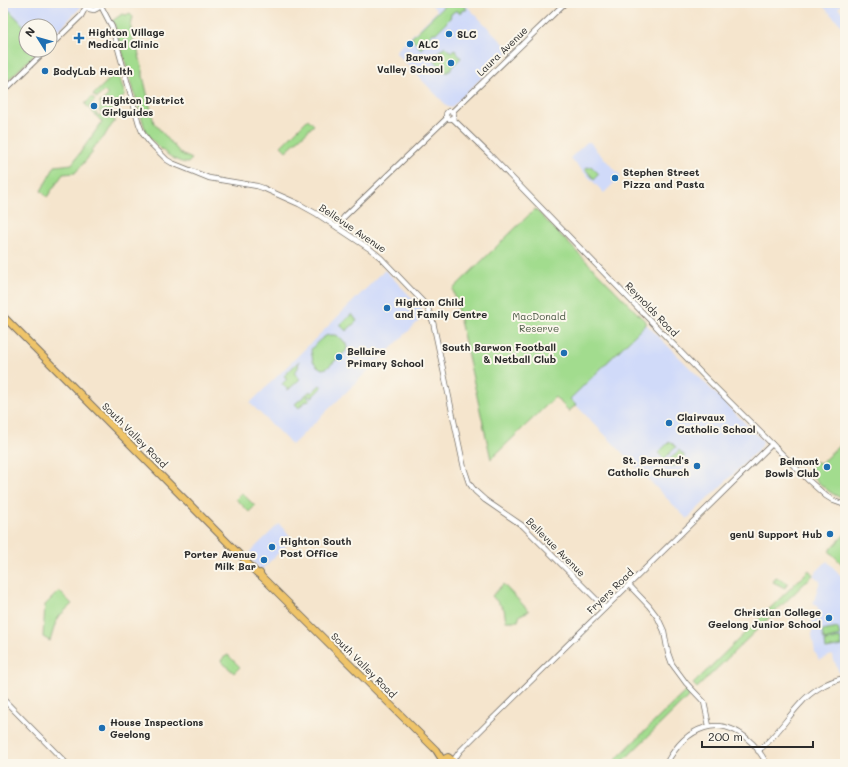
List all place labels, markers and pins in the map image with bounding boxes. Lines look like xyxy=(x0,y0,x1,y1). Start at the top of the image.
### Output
place label: Highton Village Medical Clinic xyxy=(88,25,165,51)
place label: SLC xyxy=(457,27,477,41)
marker: SLC xyxy=(444,29,454,39)
marker: Highton Village Medical Clinic xyxy=(73,32,85,44)
place label: ALC xyxy=(418,37,439,51)
marker: ALC xyxy=(405,39,415,49)
place label: Barwon Valley School xyxy=(377,50,443,76)
marker: Barwon Valley School xyxy=(446,58,456,68)
place label: BodyLab Health xyxy=(53,64,133,78)
marker: BodyLab Health xyxy=(40,66,50,76)
place label: Highton District Girlguides xyxy=(102,93,185,119)
marker: Highton District Girlguides xyxy=(89,101,99,111)
place label: Stephen Street Pizza and Pasta xyxy=(623,165,705,191)
marker: Stephen Street Pizza and Pasta xyxy=(610,173,620,183)
place label: Highton Child and Family Centre xyxy=(395,295,487,321)
marker: Highton Child and Family Centre xyxy=(382,303,392,313)
place label: South Barwon Football & Netball Club xyxy=(442,340,556,366)
place label: Bellaire Primary School xyxy=(347,344,424,370)
marker: South Barwon Football & Netball Club xyxy=(559,348,569,358)
marker: Bellaire Primary School xyxy=(334,352,344,362)
place label: Clairvaux Catholic School xyxy=(677,410,756,436)
marker: Clairvaux Catholic School xyxy=(664,418,674,428)
place label: St. Bernard's Catholic Church xyxy=(608,453,689,479)
place label: Belmont Bowls Club xyxy=(765,454,820,480)
marker: St. Bernard's Catholic Church xyxy=(692,461,702,471)
marker: Belmont Bowls Club xyxy=(822,462,832,472)
place label: genU Support Hub xyxy=(730,527,822,541)
marker: genU Support Hub xyxy=(825,529,835,539)
place label: Highton South Post Office xyxy=(280,534,352,560)
marker: Highton South Post Office xyxy=(267,542,277,552)
place label: Porter Avenue Milk Bar xyxy=(184,547,256,573)
marker: Porter Avenue Milk Bar xyxy=(259,555,269,565)
place label: Christian College Geelong Junior School xyxy=(708,605,821,631)
marker: Christian College Geelong Junior School xyxy=(824,613,834,623)
place label: House Inspections Geelong xyxy=(110,715,203,741)
marker: House Inspections Geelong xyxy=(97,723,107,733)

